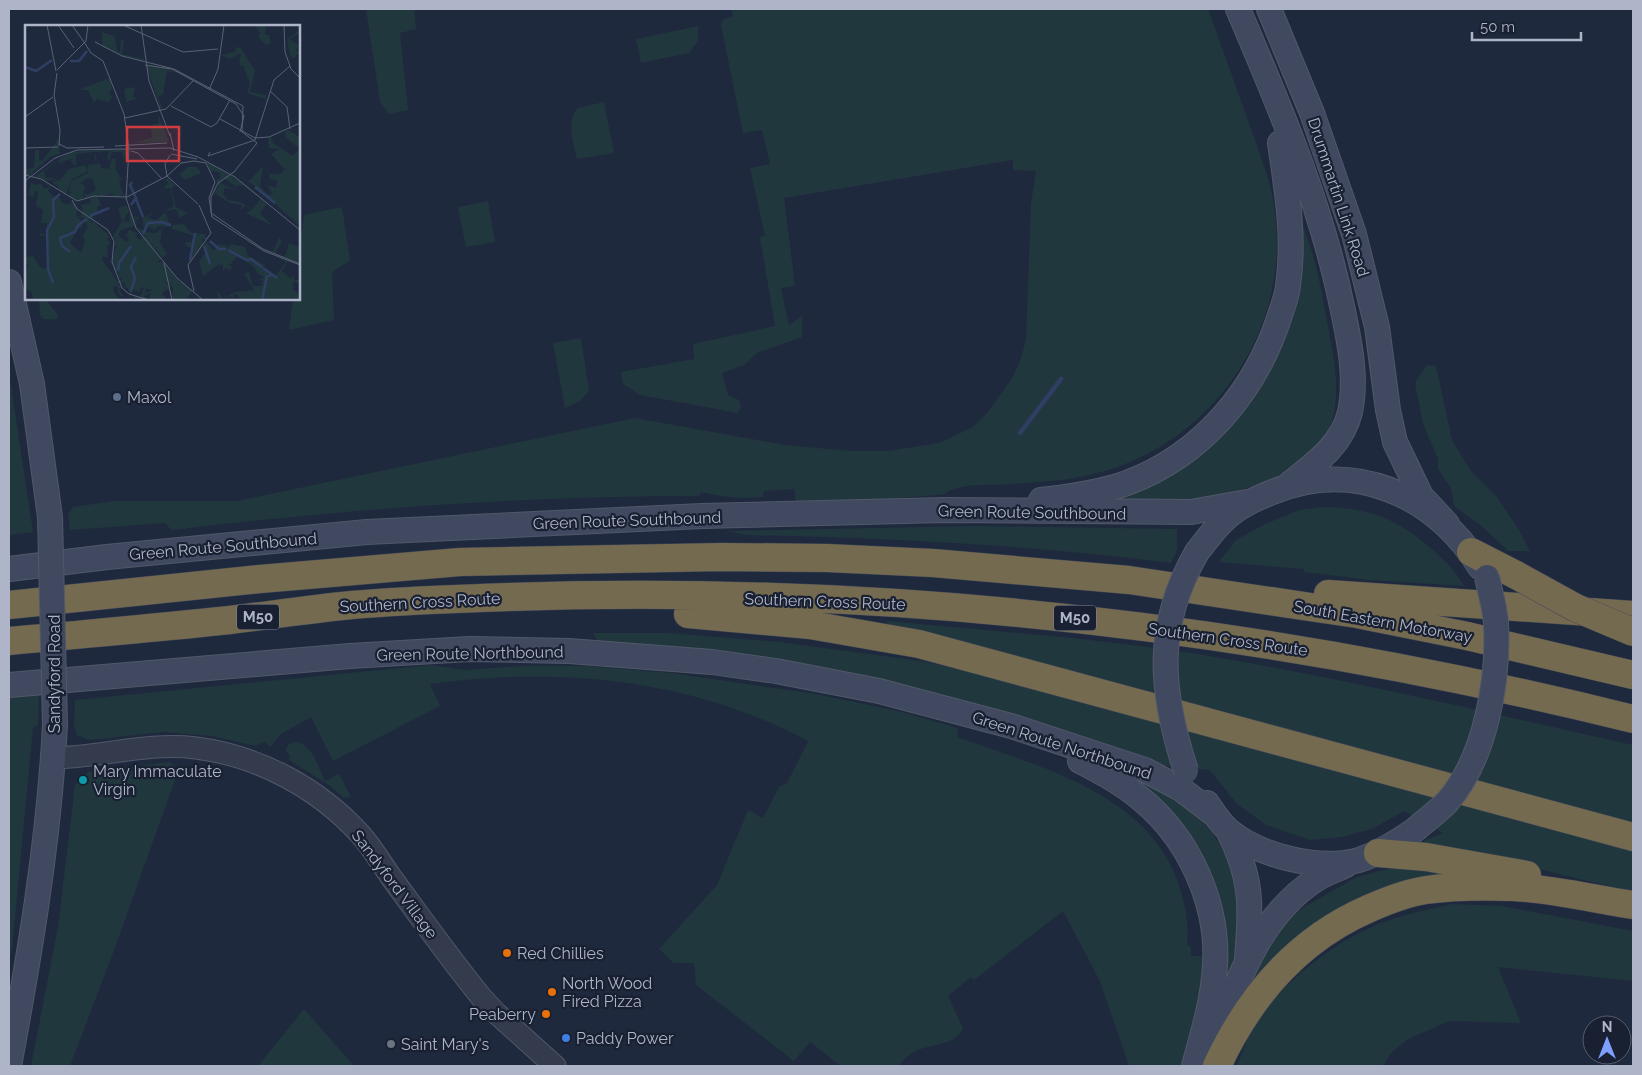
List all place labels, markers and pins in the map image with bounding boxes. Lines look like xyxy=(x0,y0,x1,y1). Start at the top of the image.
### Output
place label: Maxol xyxy=(127,388,172,407)
marker: Maxol xyxy=(111,391,123,403)
place label: Mary Immaculate Virgin xyxy=(93,762,222,799)
marker: Mary Immaculate Virgin xyxy=(77,774,89,786)
place label: Red Chillies xyxy=(517,944,604,963)
marker: Red Chillies xyxy=(501,947,513,959)
place label: North Wood Fired Pizza xyxy=(562,974,652,1011)
marker: North Wood Fired Pizza xyxy=(546,986,558,998)
place label: Peaberry xyxy=(469,1005,536,1024)
marker: Peaberry xyxy=(540,1008,552,1020)
place label: Paddy Power xyxy=(576,1029,674,1048)
marker: Paddy Power xyxy=(560,1032,572,1044)
place label: Saint Mary's xyxy=(401,1035,490,1054)
marker: Saint Mary's xyxy=(385,1038,397,1050)

